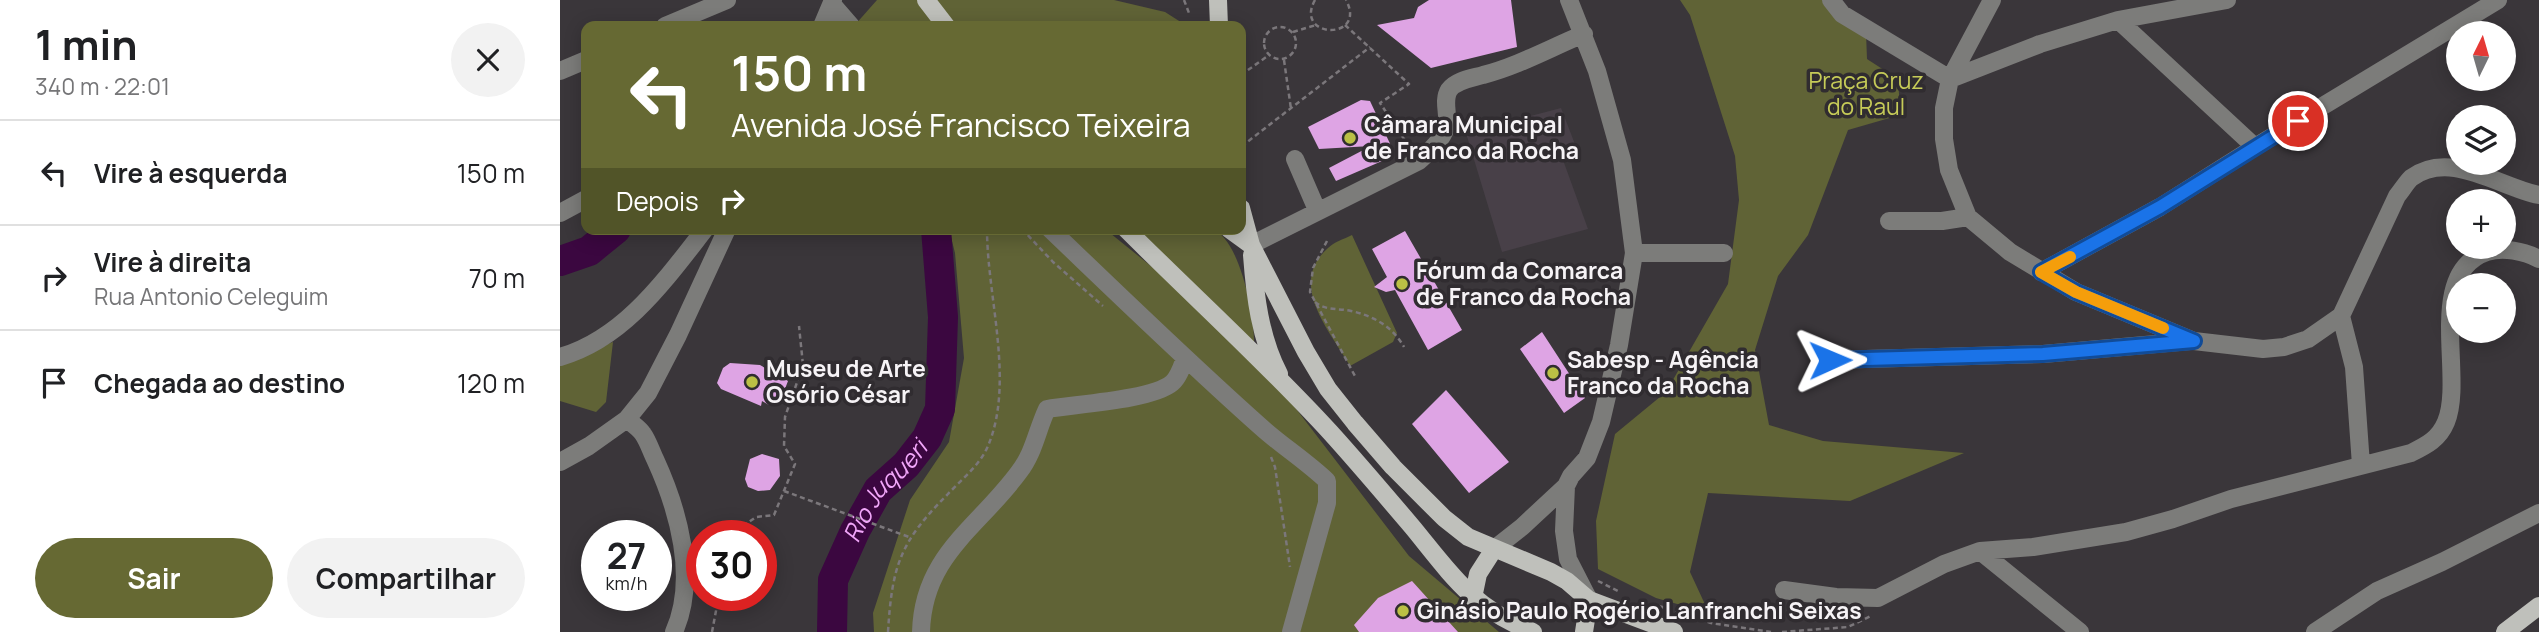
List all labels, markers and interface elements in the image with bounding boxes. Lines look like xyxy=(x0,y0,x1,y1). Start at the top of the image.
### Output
text: 1 min xyxy=(35,15,138,73)
north arrow xyxy=(2446,21,2516,91)
map controls xyxy=(2446,21,2516,343)
button: close xyxy=(451,23,525,97)
text: 150 m xyxy=(731,39,867,106)
icon: left xyxy=(616,49,707,140)
park label: Praça Cruz do Raul xyxy=(1808,64,1924,122)
text: 340 m · 22:01 xyxy=(35,70,170,102)
pin xyxy=(2268,91,2328,151)
icon: arrive xyxy=(2279,102,2317,140)
text: Avenida José Francisco Teixeira xyxy=(731,103,1190,147)
button: layers xyxy=(2446,105,2516,175)
place label: Câmara Municipal de Franco da Rocha xyxy=(1364,108,1579,166)
marker: Câmara Municipal de Franco da Rocha xyxy=(1342,130,1358,146)
icon: left xyxy=(35,154,73,192)
text: Vire à esquerda xyxy=(94,155,287,191)
text: 150 m xyxy=(457,155,525,191)
icon: right xyxy=(713,182,751,220)
text: Depois xyxy=(616,183,699,219)
button: + xyxy=(2446,189,2516,259)
text: Vire à direita xyxy=(94,244,251,280)
place label: Fórum da Comarca de Franco da Rocha xyxy=(1416,254,1631,312)
icon: right xyxy=(35,259,73,297)
text: 70 m xyxy=(469,260,525,296)
button: − xyxy=(2446,273,2516,343)
marker: Fórum da Comarca de Franco da Rocha xyxy=(1394,276,1410,292)
text: Rua Antonio Celeguim xyxy=(94,280,328,312)
position arrow xyxy=(1793,323,1867,397)
place label: Sabesp - Agência Franco da Rocha xyxy=(1567,343,1759,401)
place label: Museu de Arte Osório César xyxy=(766,352,926,410)
icon: arrive xyxy=(35,364,73,402)
text: Chegada ao destino xyxy=(94,365,345,401)
text: 120 m xyxy=(457,365,525,401)
marker: Sabesp - Agência Franco da Rocha xyxy=(1545,365,1561,381)
marker: Museu de Arte Osório César xyxy=(744,374,760,390)
water label: Rio Juqueri xyxy=(834,430,936,547)
speed limit sign: 30 xyxy=(686,520,777,611)
text: 27 xyxy=(607,532,646,580)
button: Sair xyxy=(35,538,273,618)
button: Compartilhar xyxy=(287,538,525,618)
text: km/h xyxy=(606,571,647,595)
place label: Ginásio Paulo Rogério Lanfranchi Seixas xyxy=(1417,594,1862,626)
marker: Ginásio Paulo Rogério Lanfranchi Seixas xyxy=(1395,603,1411,619)

